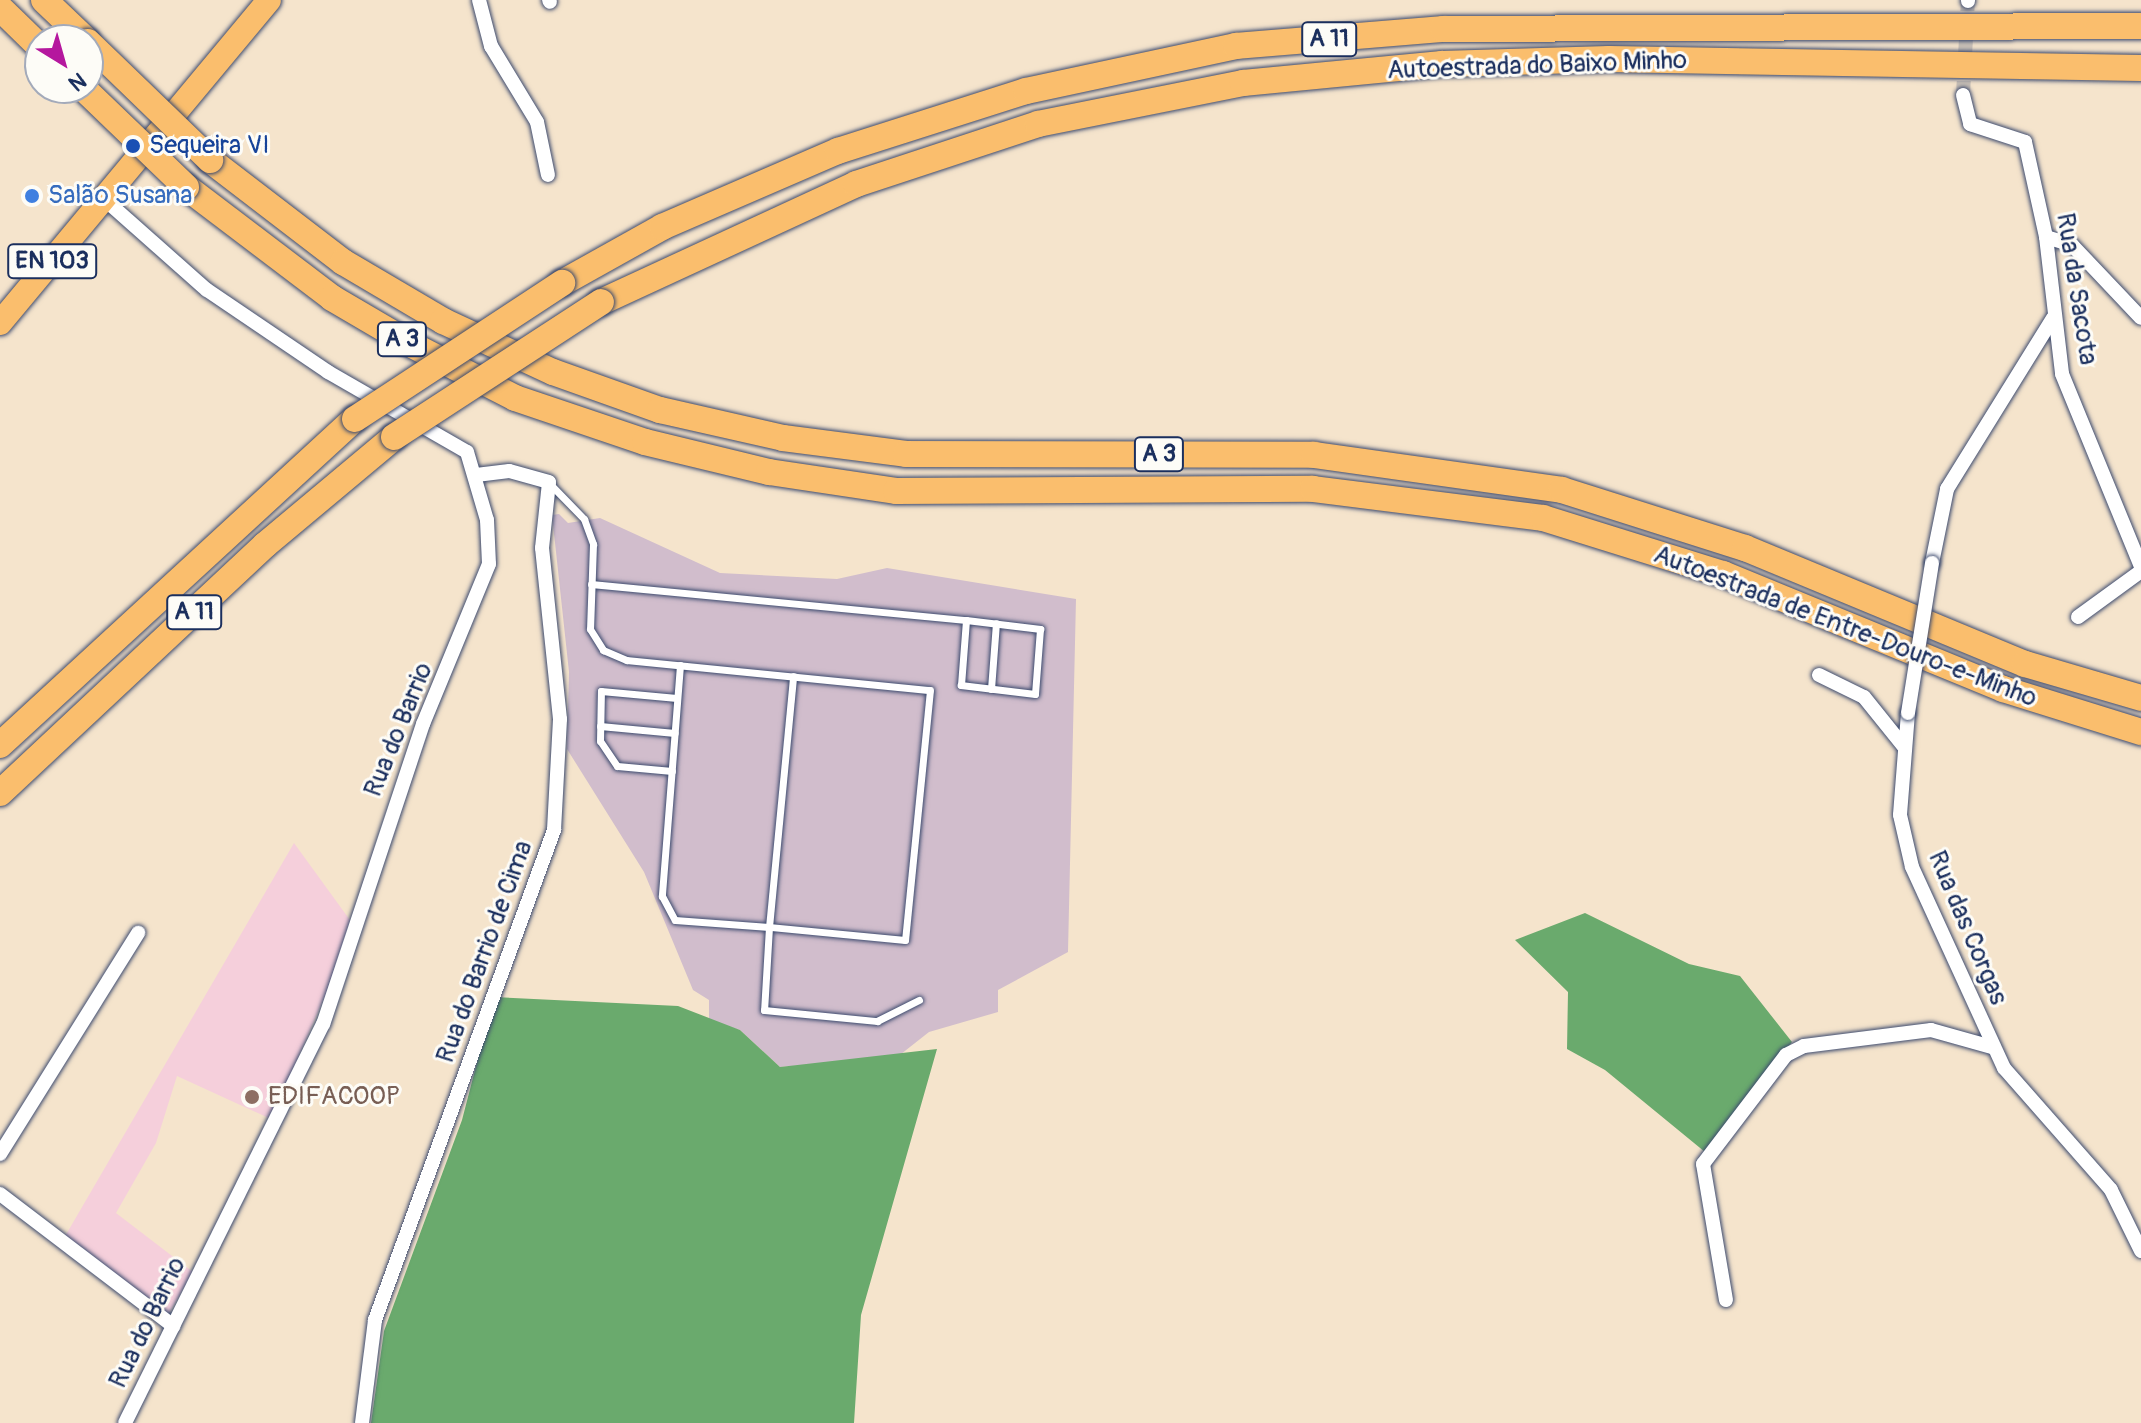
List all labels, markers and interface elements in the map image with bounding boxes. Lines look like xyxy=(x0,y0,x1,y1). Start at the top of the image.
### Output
road number: A 11 xyxy=(1301,19,1357,59)
north arrow xyxy=(24,24,104,104)
street label: Autoestrada do Baixo Minho xyxy=(1387,45,1687,87)
text: N xyxy=(63,66,92,97)
place label: Sequeira VI xyxy=(149,130,270,162)
marker: Sequeira VI xyxy=(124,137,142,155)
place label: Salão Susana xyxy=(48,180,192,212)
marker: Salão Susana xyxy=(23,187,41,205)
street label: Rua da Sacota xyxy=(2049,211,2103,367)
road number: EN 103 xyxy=(6,241,98,281)
road number: A 3 xyxy=(376,319,428,359)
road number: A 3 xyxy=(1133,434,1185,474)
street label: Autoestrada de Entre-Douro-e-Minho xyxy=(1649,539,2041,715)
road number: A 11 xyxy=(166,592,222,632)
street label: Rua do Barrio xyxy=(358,658,440,802)
street label: Rua do Barrio de Cima xyxy=(430,837,540,1067)
street label: Rua das Corgas xyxy=(1921,846,2013,1010)
place label: EDIFACOOP xyxy=(268,1081,400,1113)
marker: EDIFACOOP xyxy=(243,1088,261,1106)
street label: Rua do Barrio xyxy=(103,1253,193,1393)

